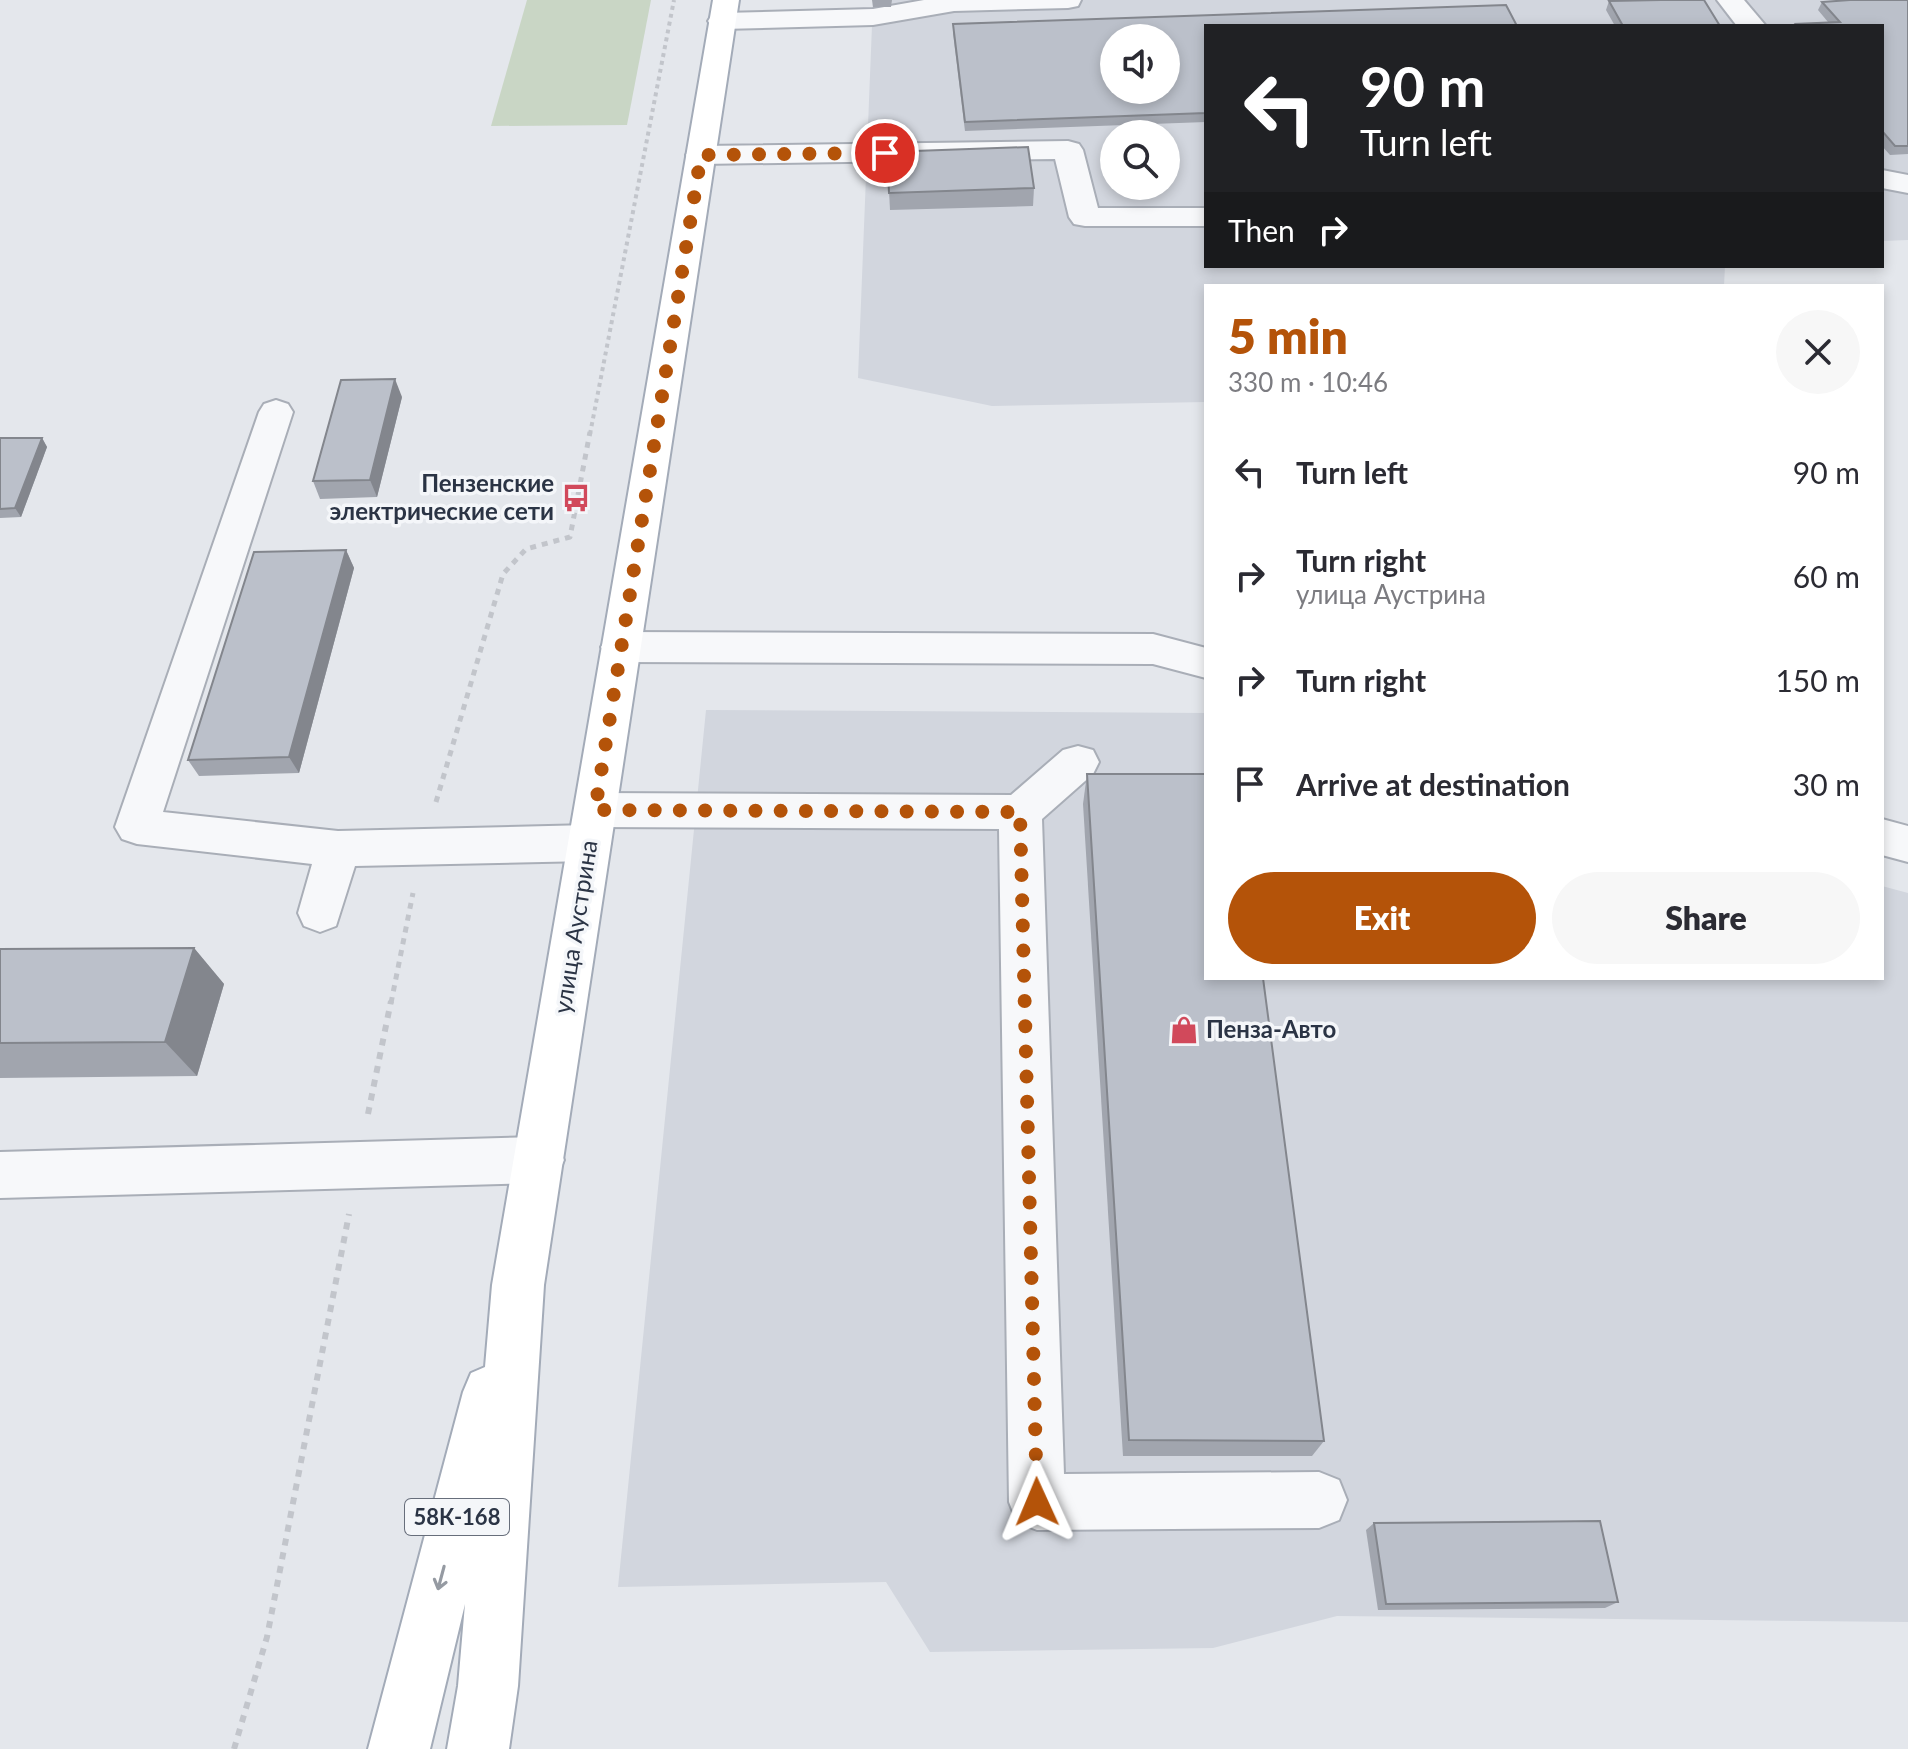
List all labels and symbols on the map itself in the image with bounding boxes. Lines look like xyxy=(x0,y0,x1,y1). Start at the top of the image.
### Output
pin xyxy=(851,119,919,187)
place label: Пензенские электрические сети xyxy=(329,468,554,525)
bus stop icon: Пензенские электрические сети xyxy=(561,483,591,513)
street label: улица Аустрина xyxy=(546,838,603,1016)
place label: Пенза-Авто xyxy=(1206,1014,1336,1043)
shop icon: Пенза-Авто xyxy=(1169,1015,1199,1045)
position arrow xyxy=(995,1460,1079,1544)
road number: 58К-168 xyxy=(405,1499,509,1535)
one-way arrow xyxy=(433,1564,448,1590)

